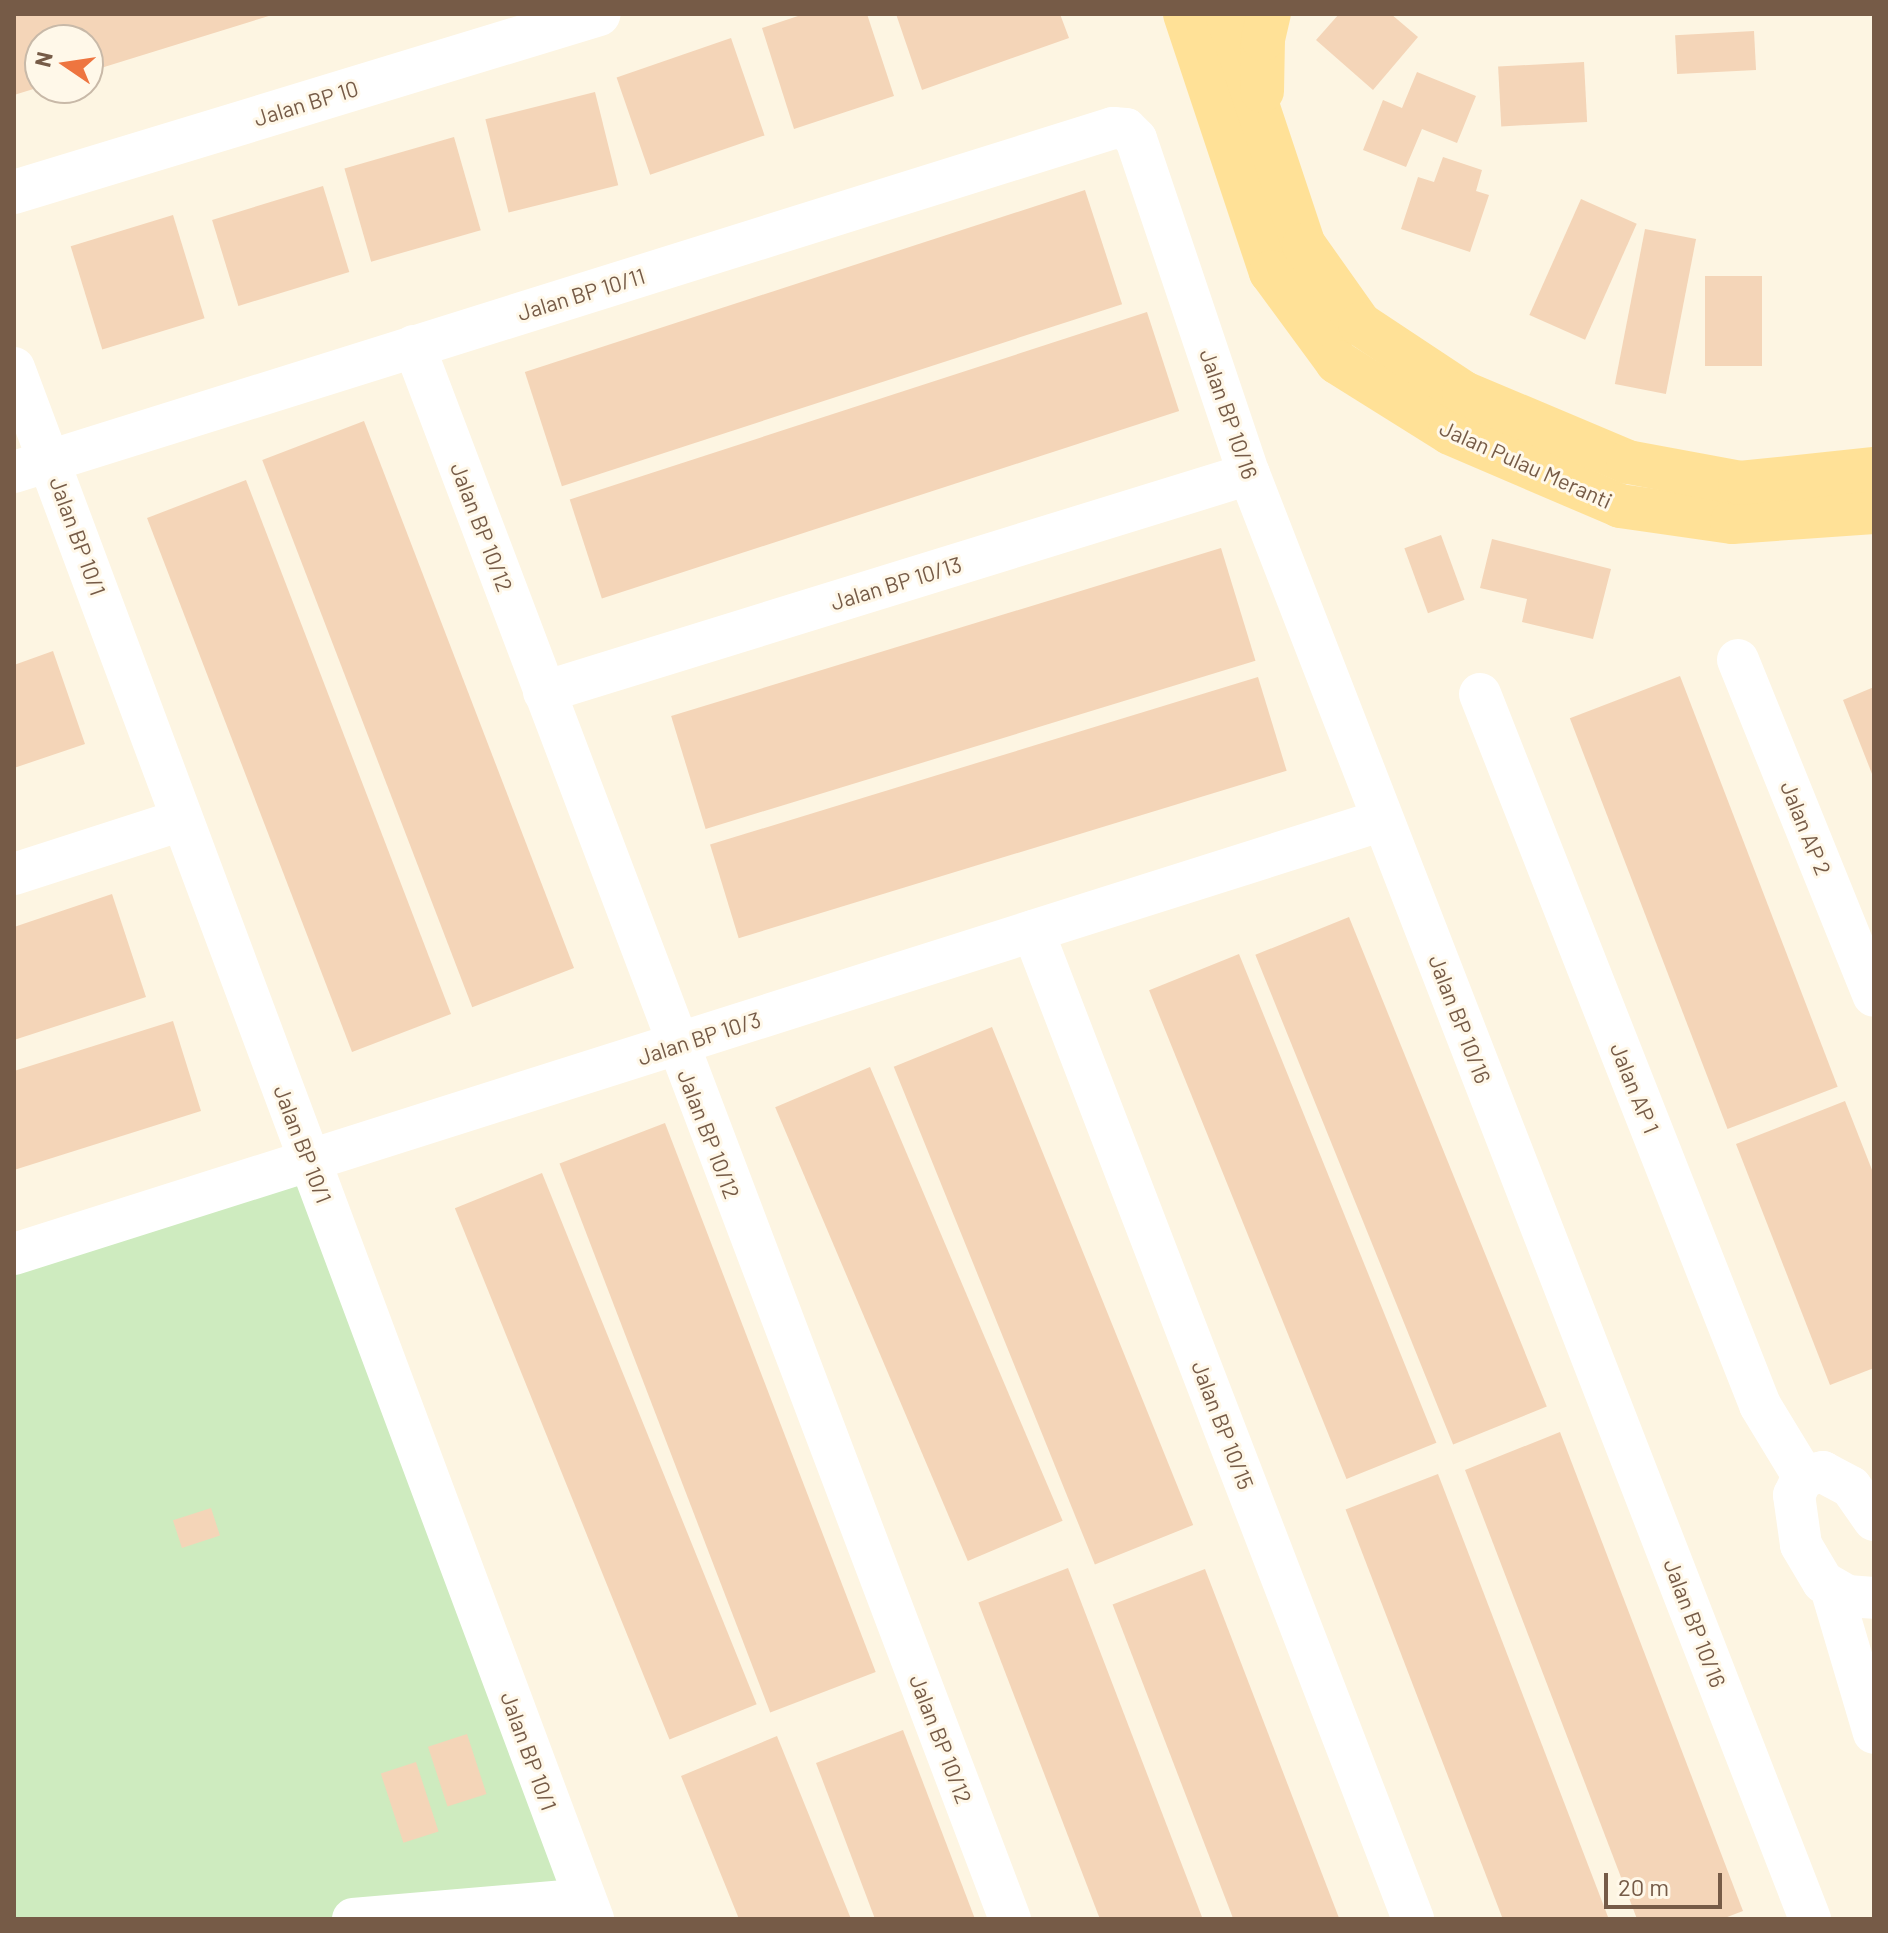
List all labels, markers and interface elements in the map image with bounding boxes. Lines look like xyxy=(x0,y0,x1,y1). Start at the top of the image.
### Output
north arrow xyxy=(24,24,104,104)
text: N xyxy=(28,49,57,69)
street label: Jalan BP 10 xyxy=(251,75,361,131)
street label: Jalan BP 10/11 xyxy=(514,262,648,326)
street label: Jalan BP 10/16 xyxy=(1194,346,1264,482)
street label: Jalan Pulau Meranti xyxy=(1436,414,1616,514)
street label: Jalan BP 10/12 xyxy=(445,459,519,595)
street label: Jalan BP 10/1 xyxy=(44,473,112,599)
street label: Jalan BP 10/13 xyxy=(827,551,965,615)
street label: Jalan AP 2 xyxy=(1775,777,1837,879)
street label: Jalan BP 10/16 xyxy=(1423,951,1497,1087)
street label: Jalan BP 10/3 xyxy=(634,1006,764,1070)
street label: Jalan AP 1 xyxy=(1605,1039,1665,1137)
street label: Jalan BP 10/12 xyxy=(672,1066,746,1202)
street label: Jalan BP 10/1 xyxy=(268,1081,338,1207)
street label: Jalan BP 10/15 xyxy=(1186,1357,1260,1493)
street label: Jalan BP 10/16 xyxy=(1658,1555,1732,1691)
street label: Jalan BP 10/12 xyxy=(904,1671,978,1807)
street label: Jalan BP 10/1 xyxy=(495,1688,563,1814)
scale bar xyxy=(1608,1857,1726,1907)
text: 20 m xyxy=(1618,1872,1669,1901)

